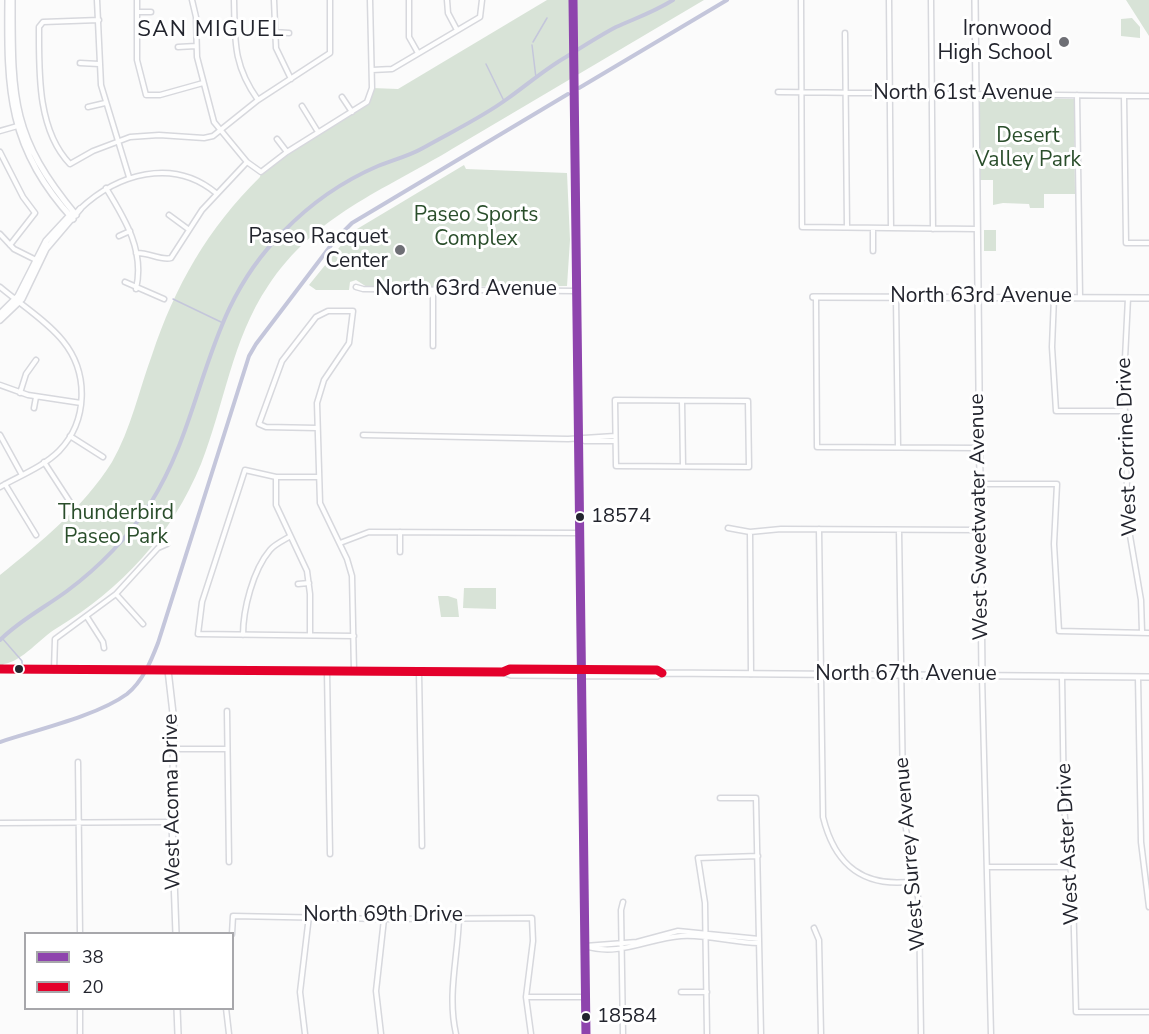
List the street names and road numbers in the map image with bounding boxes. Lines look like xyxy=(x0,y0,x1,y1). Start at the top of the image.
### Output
street label: North 61st Avenue xyxy=(873,81,1053,107)
street label: North 63rd Avenue xyxy=(375,277,557,303)
street label: North 63rd Avenue xyxy=(890,284,1072,310)
street label: West Corrine Drive xyxy=(1112,357,1144,537)
street label: West Sweetwater Avenue xyxy=(965,393,995,641)
street label: North 67th Avenue xyxy=(815,662,997,688)
street label: West Acoma Drive xyxy=(159,714,187,890)
street label: West Surrey Avenue xyxy=(890,756,932,952)
street label: West Aster Drive xyxy=(1052,762,1086,926)
street label: North 69th Drive xyxy=(303,903,463,929)

